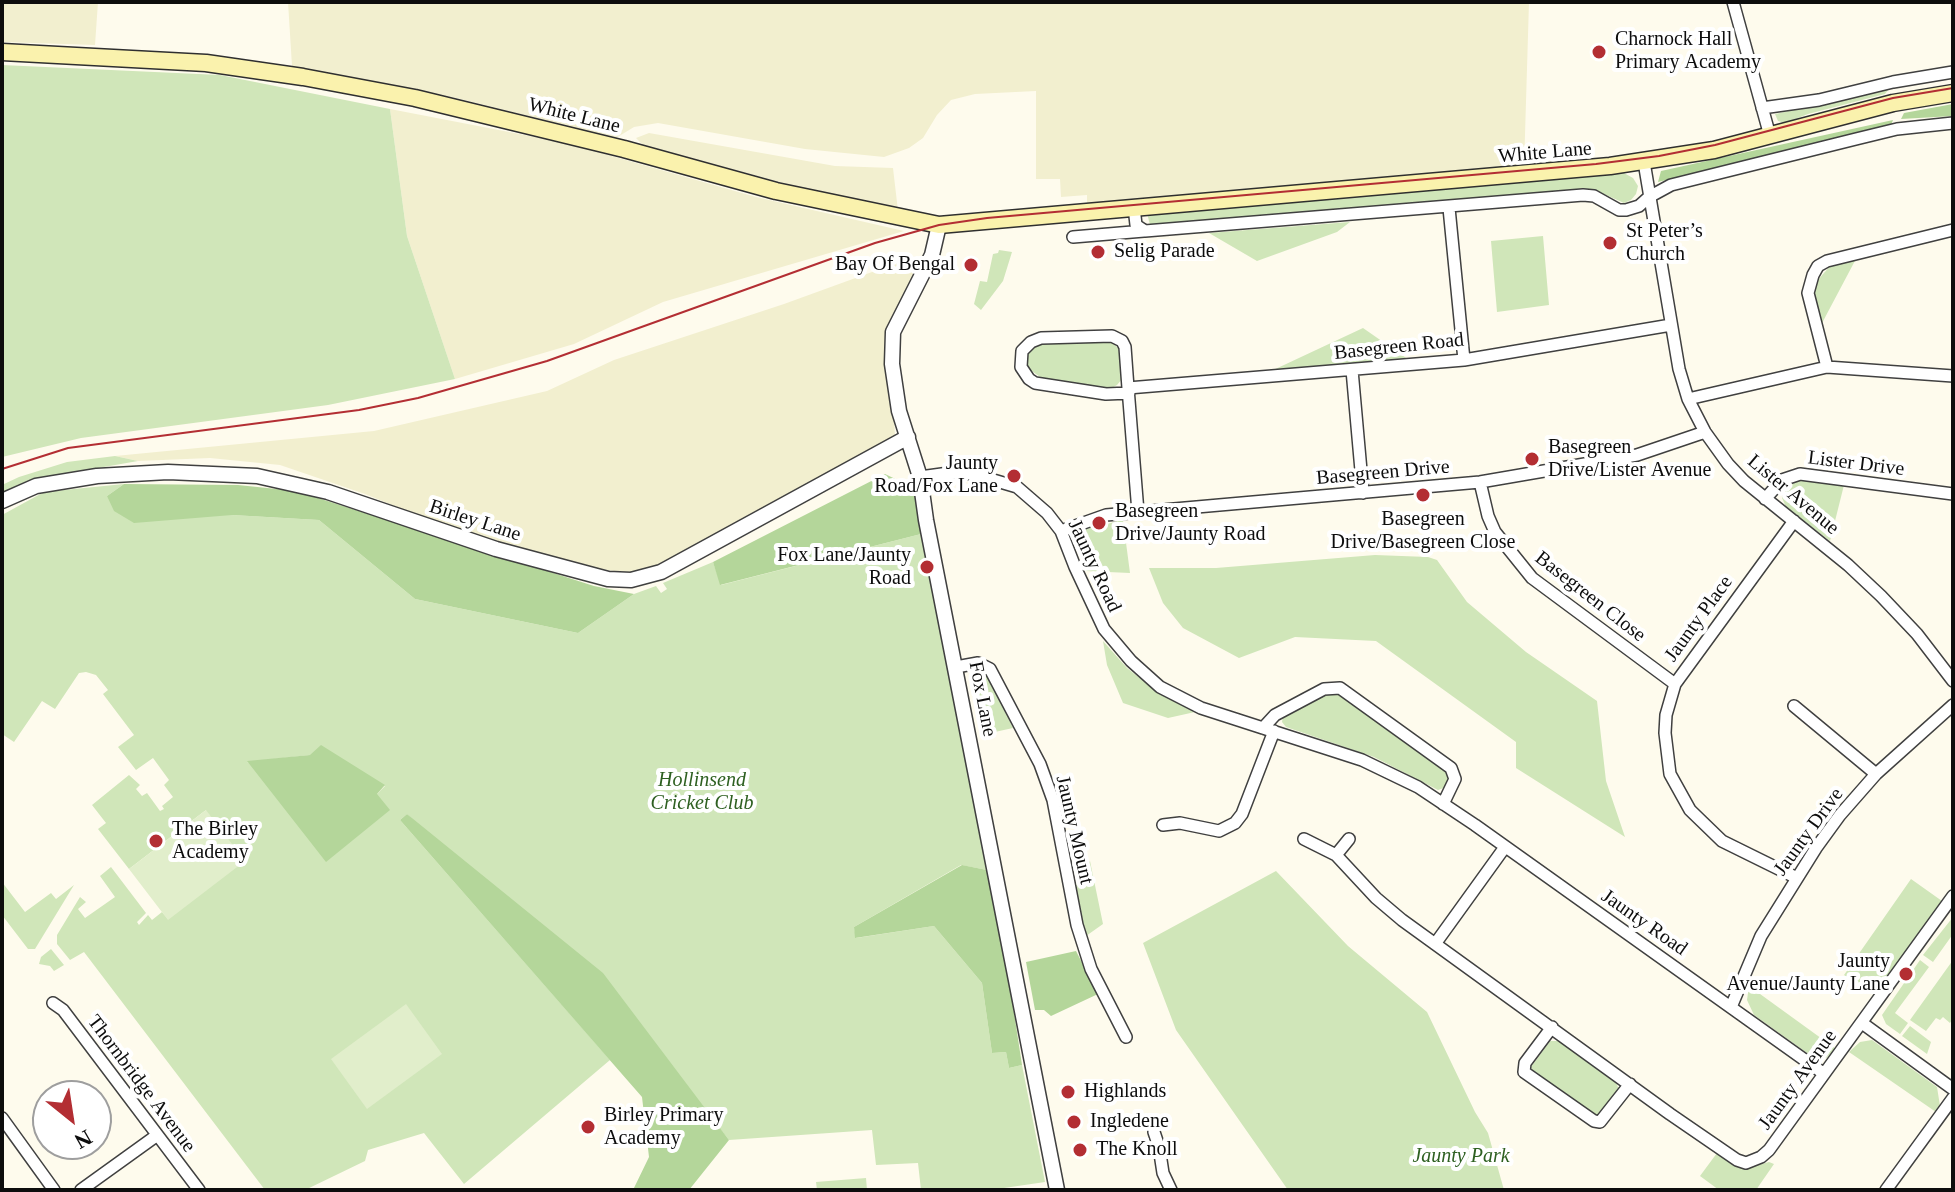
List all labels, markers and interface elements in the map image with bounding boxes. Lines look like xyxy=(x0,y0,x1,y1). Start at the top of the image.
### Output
place label: Charnock Hall Primary Academy xyxy=(1615,28,1761,75)
marker: Charnock Hall Primary Academy xyxy=(1590,43,1608,61)
street label: White Lane xyxy=(526,93,622,139)
street label: White Lane xyxy=(1497,137,1593,169)
place label: St Peter’s Church xyxy=(1626,220,1703,267)
marker: St Peter’s Church xyxy=(1601,234,1619,252)
place label: Selig Parade xyxy=(1114,240,1215,264)
marker: Selig Parade xyxy=(1089,243,1107,261)
place label: Bay Of Bengal xyxy=(835,253,955,277)
marker: Bay Of Bengal xyxy=(962,256,980,274)
street label: Basegreen Road xyxy=(1333,328,1465,366)
place label: Basegreen Drive/Lister Avenue xyxy=(1548,436,1711,483)
street label: Lister Drive xyxy=(1806,446,1906,482)
marker: Basegreen Drive/Lister Avenue xyxy=(1523,450,1541,468)
street label: Lister Avenue xyxy=(1742,450,1844,540)
place label: Jaunty Road/Fox Lane xyxy=(874,452,998,499)
street label: Basegreen Drive xyxy=(1315,455,1451,491)
marker: Jaunty Road/Fox Lane xyxy=(1005,467,1023,485)
marker: Basegreen Drive/Basegreen Close xyxy=(1414,486,1432,504)
street label: Birley Lane xyxy=(426,495,524,547)
place label: Basegreen Drive/Jaunty Road xyxy=(1115,500,1266,547)
place label: Basegreen Drive/Basegreen Close xyxy=(1331,508,1515,555)
marker: Basegreen Drive/Jaunty Road xyxy=(1090,514,1108,532)
street label: Jaunty Road xyxy=(1062,516,1126,616)
place label: Fox Lane/Jaunty Road xyxy=(777,544,911,591)
street label: Basegreen Close xyxy=(1530,546,1650,648)
marker: Fox Lane/Jaunty Road xyxy=(918,558,936,576)
street label: Jaunty Place xyxy=(1660,571,1738,667)
street label: Fox Lane xyxy=(963,659,1001,739)
park label: Hollinsend Cricket Club xyxy=(651,769,753,816)
street label: Jaunty Mount xyxy=(1050,773,1098,887)
street label: Jaunty Drive xyxy=(1769,783,1849,881)
place label: The Birley Academy xyxy=(172,818,258,865)
marker: The Birley Academy xyxy=(147,832,165,850)
street label: Jaunty Road xyxy=(1596,885,1692,961)
place label: Jaunty Avenue/Jaunty Lane xyxy=(1727,950,1890,997)
marker: Jaunty Avenue/Jaunty Lane xyxy=(1897,965,1915,983)
street label: Thornbridge Avenue xyxy=(82,1011,200,1157)
street label: Jaunty Avenue xyxy=(1754,1025,1842,1135)
north arrow xyxy=(32,1080,112,1160)
place label: Highlands xyxy=(1084,1080,1166,1104)
marker: Highlands xyxy=(1059,1083,1077,1101)
place label: Birley Primary Academy xyxy=(604,1104,723,1151)
place label: Ingledene xyxy=(1090,1110,1169,1134)
marker: Ingledene xyxy=(1065,1113,1083,1131)
marker: Birley Primary Academy xyxy=(579,1118,597,1136)
text: N xyxy=(70,1125,96,1154)
place label: The Knoll xyxy=(1096,1138,1178,1162)
marker: The Knoll xyxy=(1071,1141,1089,1159)
park label: Jaunty Park xyxy=(1412,1145,1510,1169)

